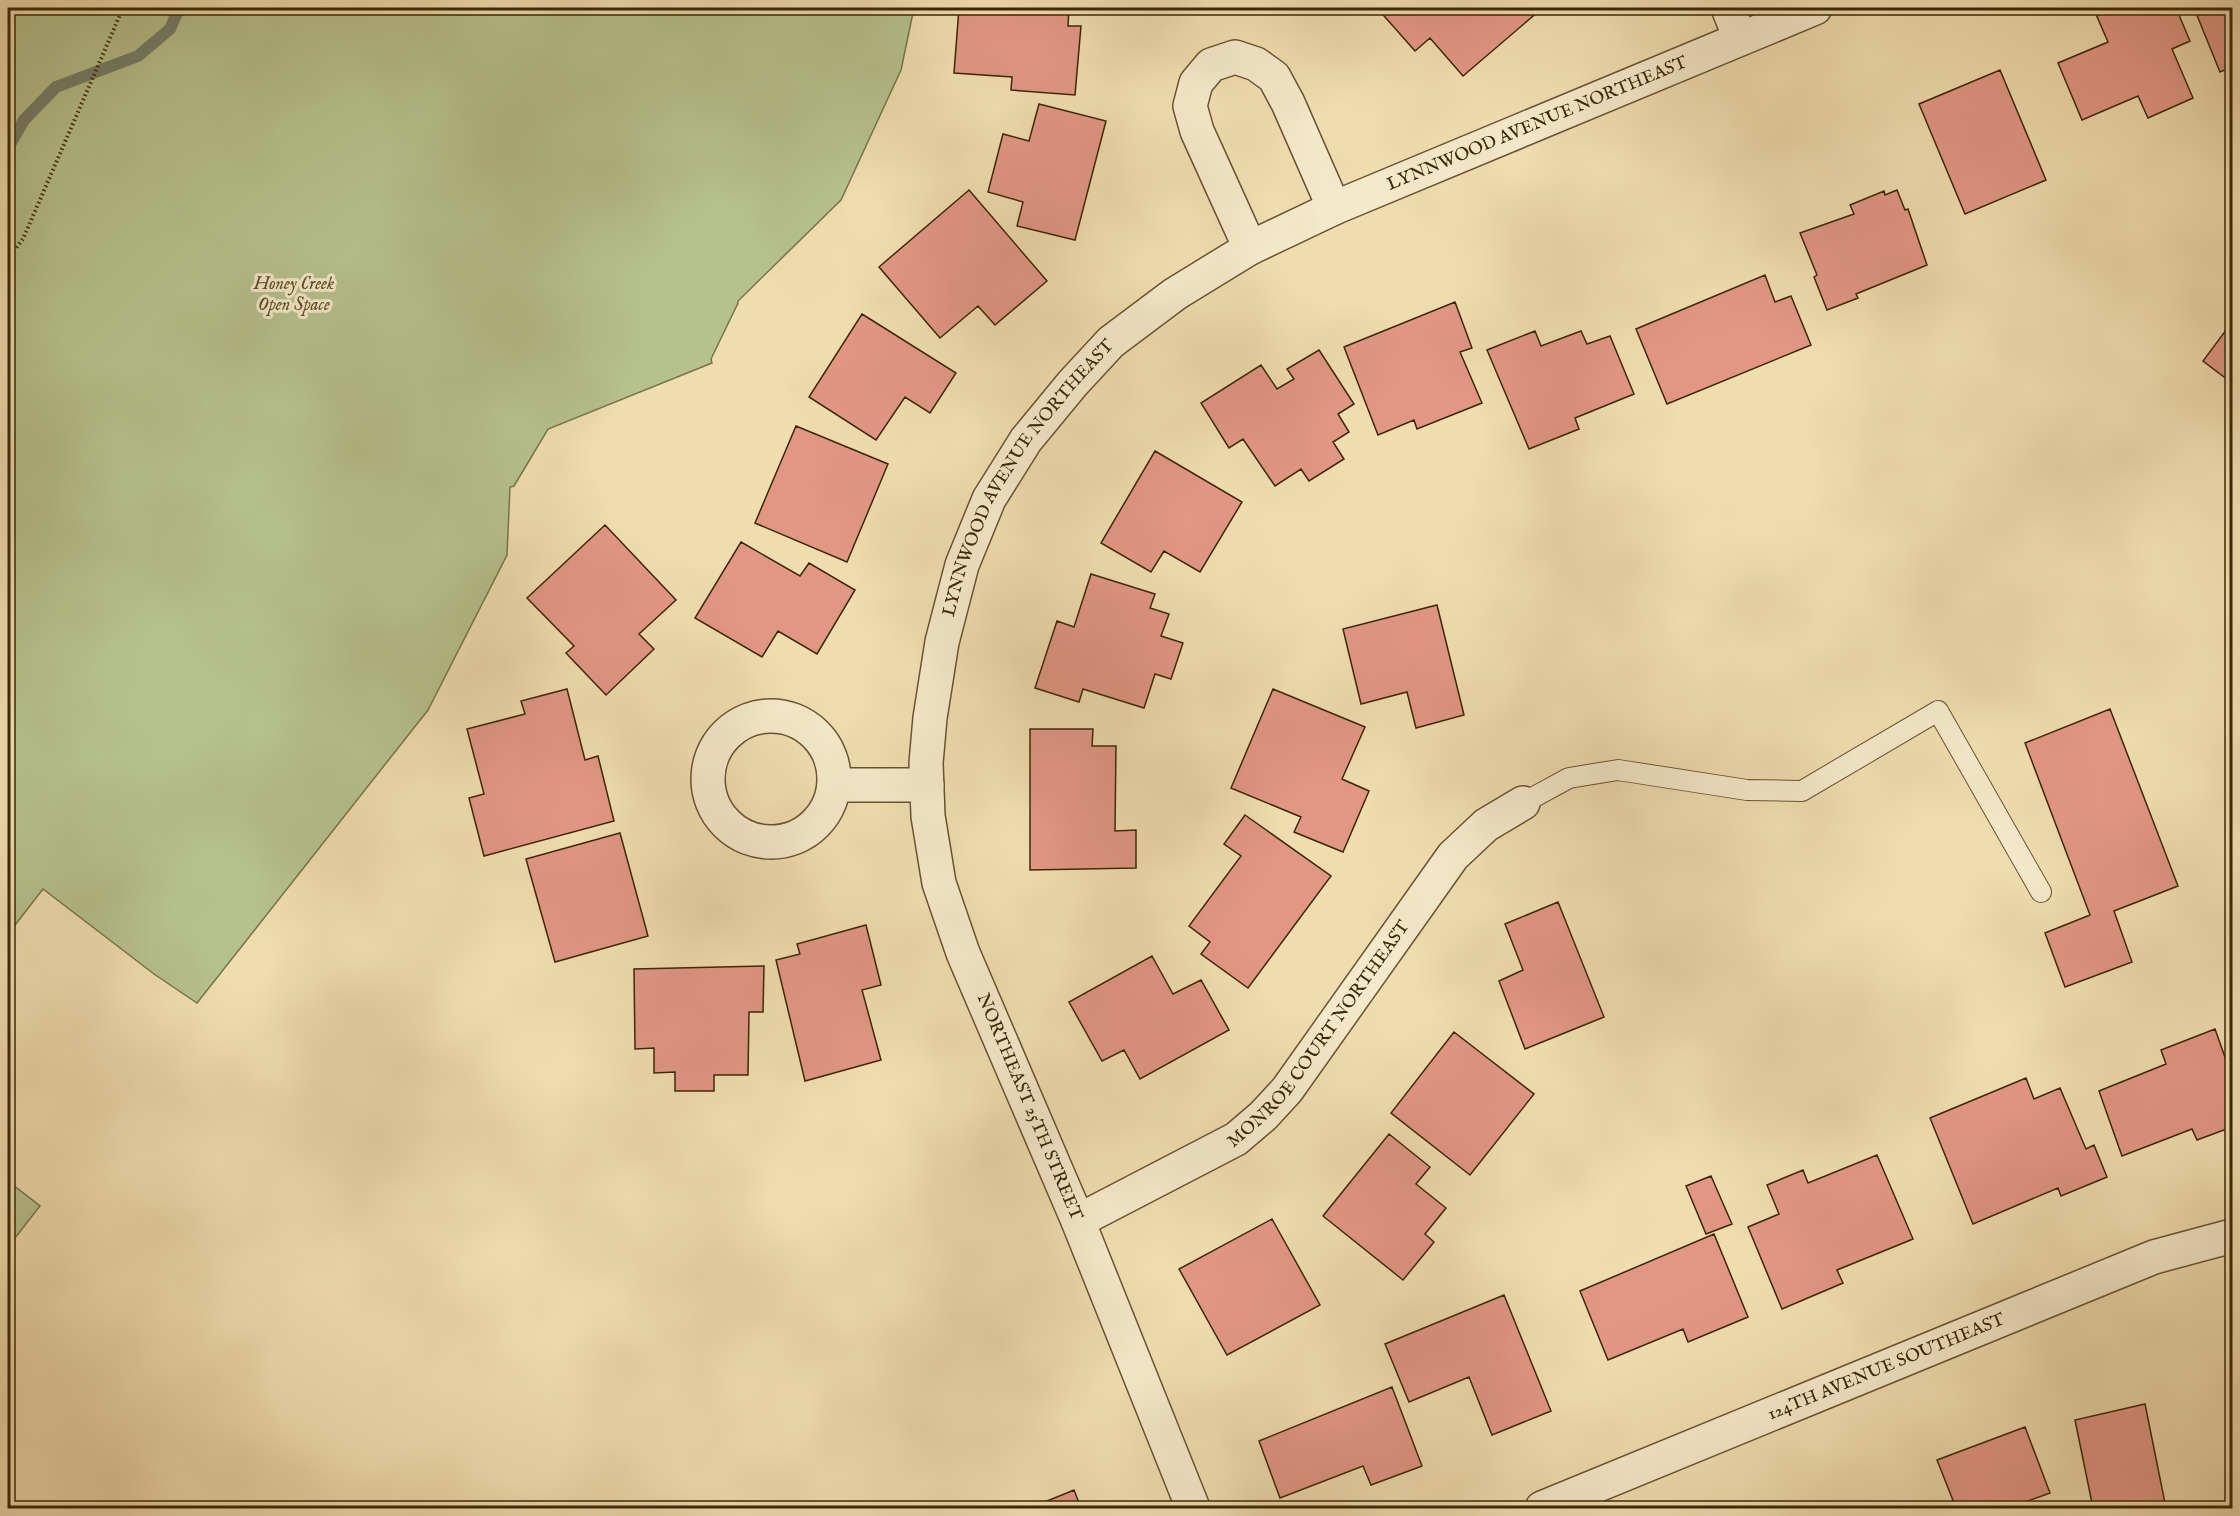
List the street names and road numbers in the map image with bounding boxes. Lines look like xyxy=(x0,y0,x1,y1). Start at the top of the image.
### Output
street label: LYNNWOOD AVENUE NORTHEAST xyxy=(1383,51,1691,196)
street label: LYNNWOOD AVENUE NORTHEAST xyxy=(938,335,1119,619)
street label: MONROE COURT NORTHEAST xyxy=(1223,916,1415,1153)
street label: NORTHEAST 25TH STREET xyxy=(971,990,1087,1224)
street label: 124TH AVENUE SOUTHEAST xyxy=(1764,1308,2008,1426)

